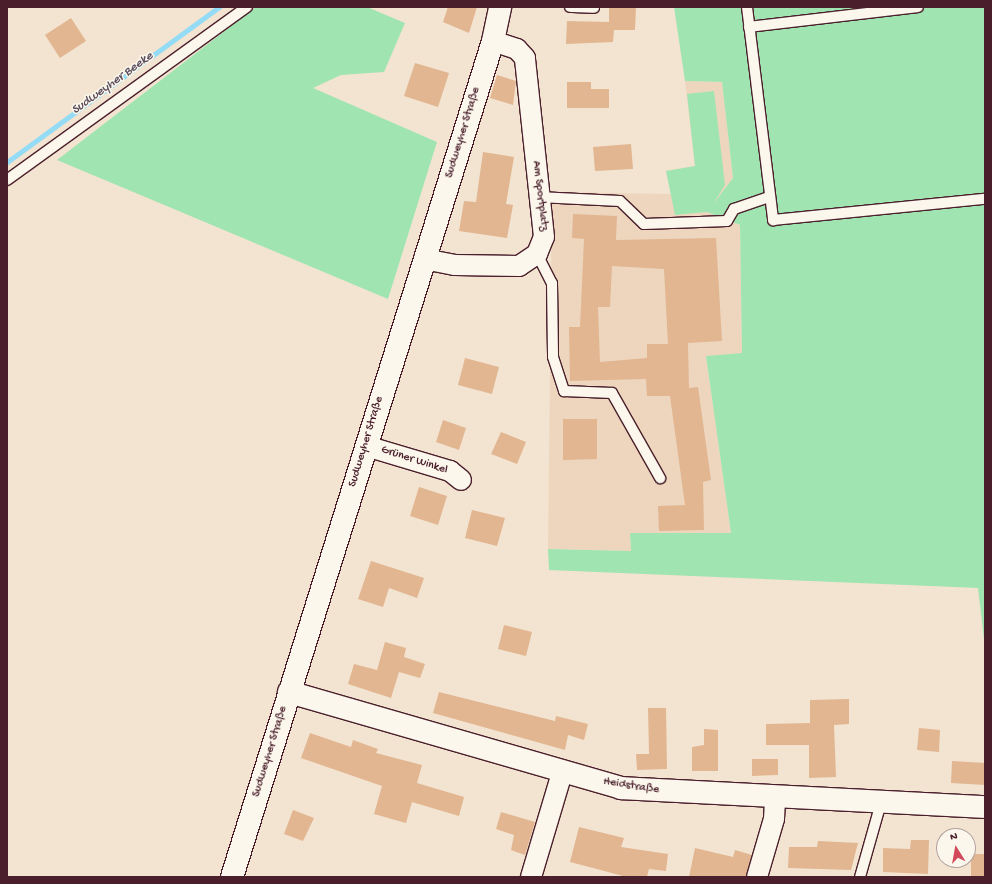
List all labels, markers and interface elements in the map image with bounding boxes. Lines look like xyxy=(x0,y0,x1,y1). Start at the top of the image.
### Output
water label: Sudweyher Beeke xyxy=(69,49,157,119)
street label: Sudweyher Straße xyxy=(443,86,485,180)
street label: Am Sportplatz xyxy=(528,160,550,232)
street label: Sudweyher Straße xyxy=(346,395,388,489)
street label: Grüner Winkel xyxy=(379,443,449,479)
street label: Sudweyher Straße xyxy=(250,705,292,799)
street label: Heidstraße xyxy=(602,775,660,799)
north arrow xyxy=(936,828,976,868)
text: N xyxy=(949,831,959,844)

